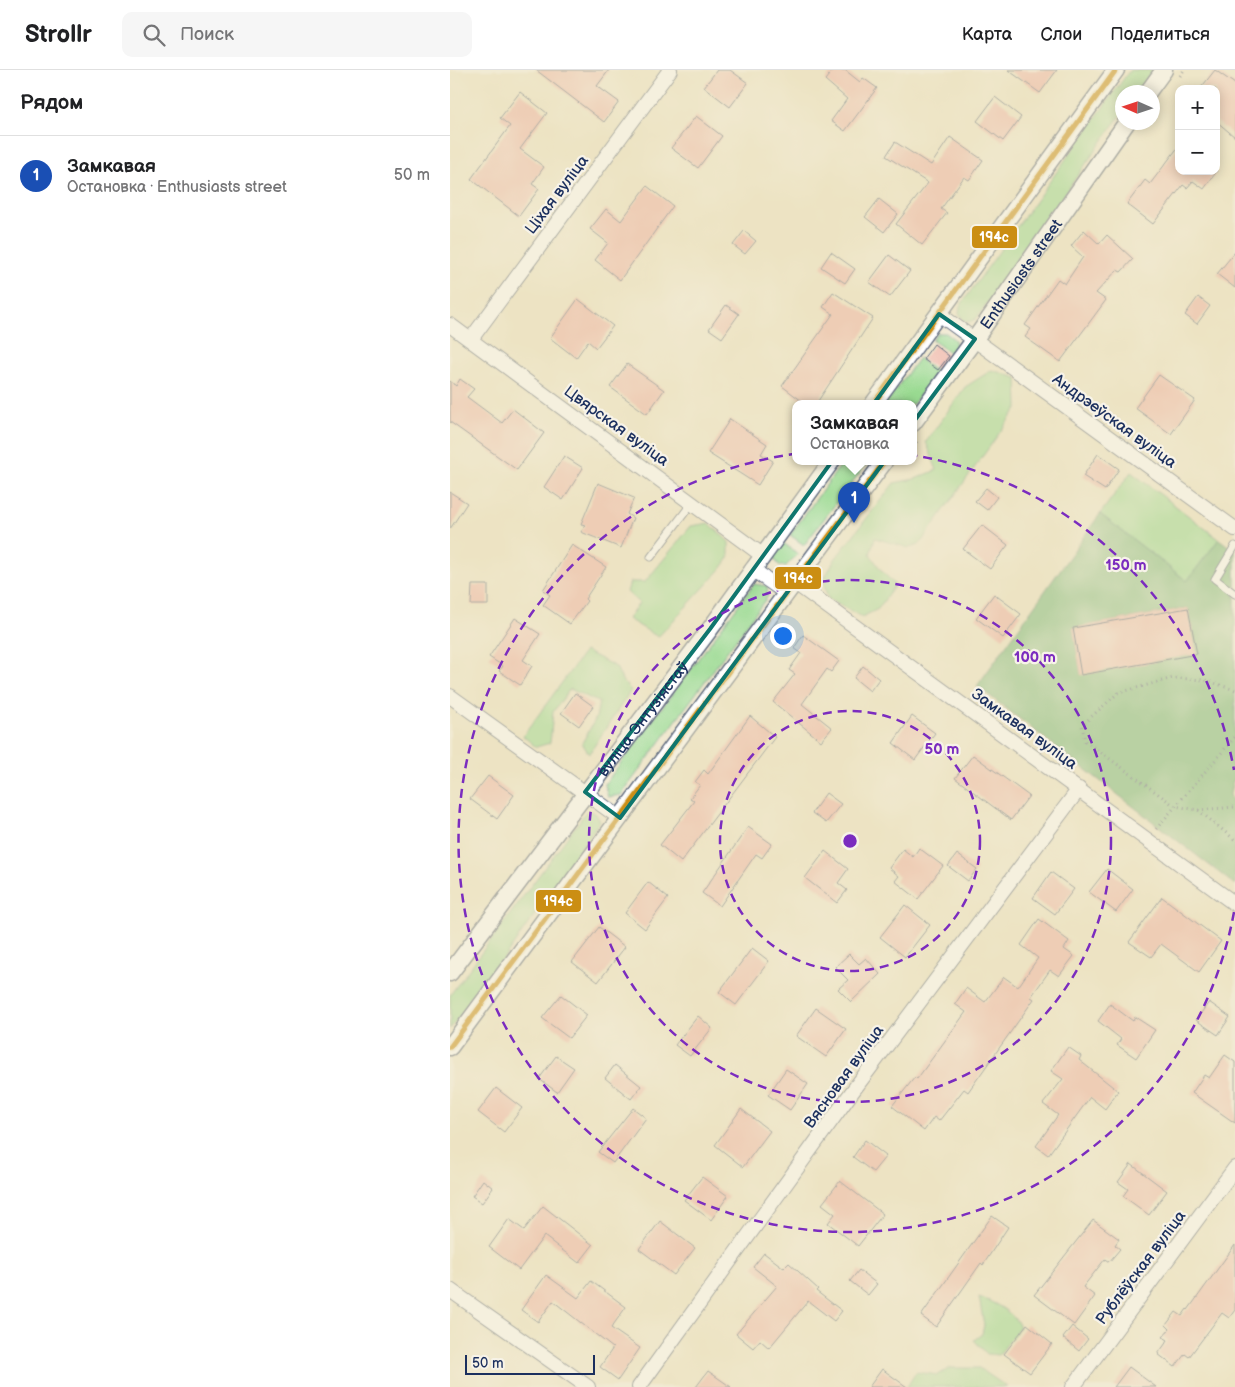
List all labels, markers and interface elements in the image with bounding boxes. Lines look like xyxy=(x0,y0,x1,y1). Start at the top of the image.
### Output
search box xyxy=(122,12,472,57)
text: Strollr xyxy=(25,20,92,49)
icon: search xyxy=(140,21,168,49)
text: Поиск xyxy=(180,23,234,46)
text: Карта xyxy=(962,24,1012,45)
text: Слои xyxy=(1040,24,1082,45)
text: Поделиться xyxy=(1110,24,1210,45)
north arrow xyxy=(1115,85,1160,130)
map controls xyxy=(1175,85,1220,175)
button: + xyxy=(1175,85,1220,130)
text: Рядом xyxy=(20,90,83,115)
button: − xyxy=(1175,130,1220,175)
street label: Ціхая вуліца xyxy=(521,151,593,238)
text: Замкавая xyxy=(67,155,156,178)
text: 1 xyxy=(33,166,39,185)
text: 50 m xyxy=(394,166,430,185)
text: Остановка · Enthusiasts street xyxy=(67,178,287,197)
street label: Enthusiasts street xyxy=(977,216,1067,333)
line badge: 194с xyxy=(971,225,1018,249)
text: 194с xyxy=(979,229,1009,246)
street label: Андрэеўская вуліца xyxy=(1048,369,1180,473)
street label: Цвярская вуліца xyxy=(560,382,673,471)
popup xyxy=(792,400,917,465)
text: Замкавая xyxy=(810,412,899,435)
text: Остановка xyxy=(810,435,889,454)
pin: 1 xyxy=(838,482,870,523)
text: 150 m xyxy=(1105,556,1147,575)
line badge: 194с xyxy=(774,566,822,590)
text: 194с xyxy=(783,570,813,587)
your location xyxy=(770,623,796,649)
text: 100 m xyxy=(1014,648,1056,667)
street label: вуліца Энтузіястаў xyxy=(594,658,693,781)
street label: Замкавая вуліца xyxy=(968,685,1081,774)
text: 50 m xyxy=(925,740,960,759)
centre of rings xyxy=(841,832,859,850)
line badge: 194с xyxy=(535,889,582,913)
text: 194с xyxy=(543,893,573,910)
street label: Вясновая вуліца xyxy=(800,1021,888,1132)
street label: Рублёўская вуліца xyxy=(1092,1207,1191,1329)
scale bar xyxy=(465,1352,595,1375)
text: 50 m xyxy=(472,1355,504,1372)

